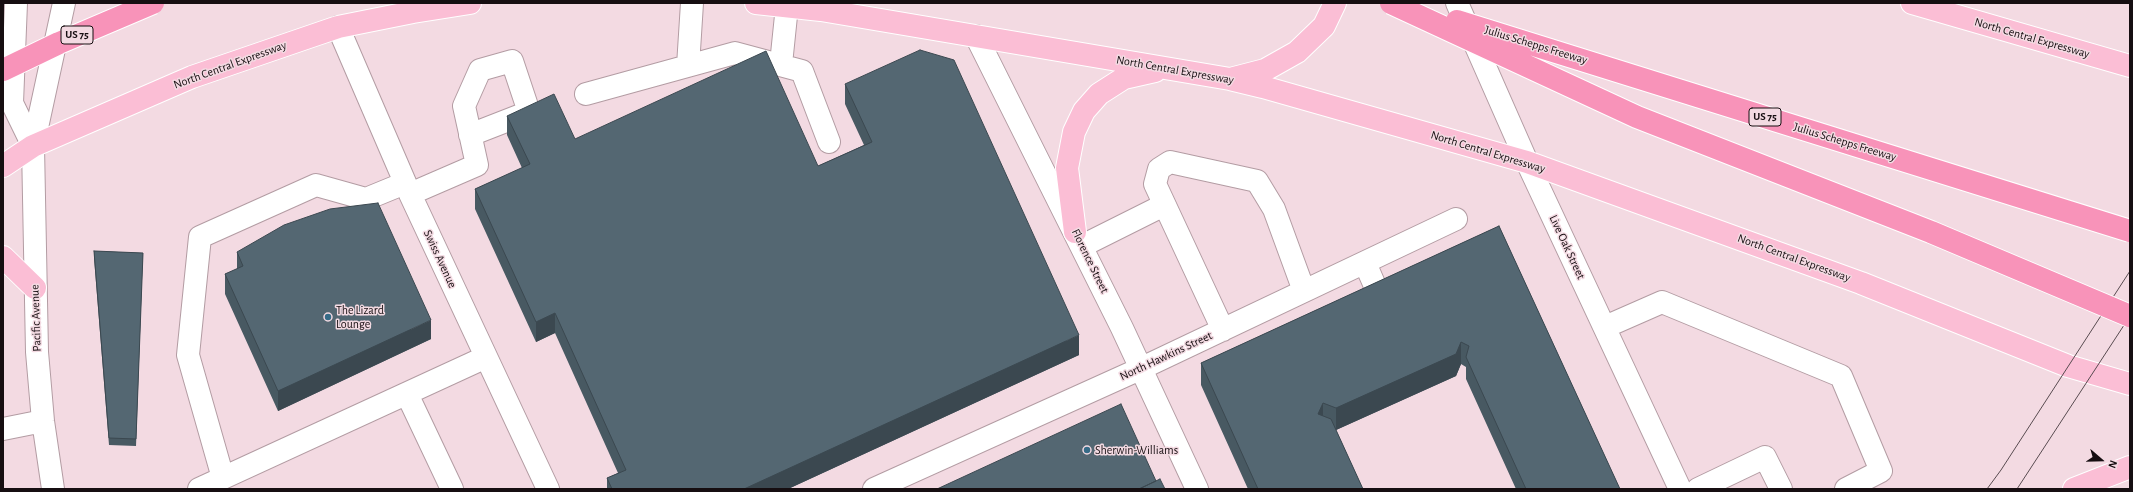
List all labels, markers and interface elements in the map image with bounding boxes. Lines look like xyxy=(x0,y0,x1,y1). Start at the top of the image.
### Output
street label: North Central Expressway xyxy=(1973,15,2091,61)
street label: Julius Schepps Freeway xyxy=(1483,23,1589,67)
road number: US 75 xyxy=(61,26,93,44)
street label: North Central Expressway xyxy=(172,38,288,92)
street label: North Central Expressway xyxy=(1115,53,1235,87)
road number: US 75 xyxy=(1749,108,1781,126)
street label: Julius Schepps Freeway xyxy=(1792,120,1898,164)
street label: North Central Expressway xyxy=(1429,128,1547,176)
street label: Live Oak Street xyxy=(1546,213,1588,281)
street label: Florence Street xyxy=(1068,226,1112,296)
street label: Swiss Avenue xyxy=(420,228,460,290)
street label: North Central Expressway xyxy=(1736,231,1852,285)
street label: Pacific Avenue xyxy=(28,284,44,352)
place label: The Lizard Lounge xyxy=(336,303,384,331)
marker: The Lizard Lounge xyxy=(323,312,333,322)
street label: North Hawkins Street xyxy=(1117,328,1215,384)
north arrow xyxy=(2081,440,2121,480)
place label: Sherwin-Williams xyxy=(1095,443,1178,457)
marker: Sherwin-Williams xyxy=(1082,445,1092,455)
text: N xyxy=(2106,459,2119,470)

